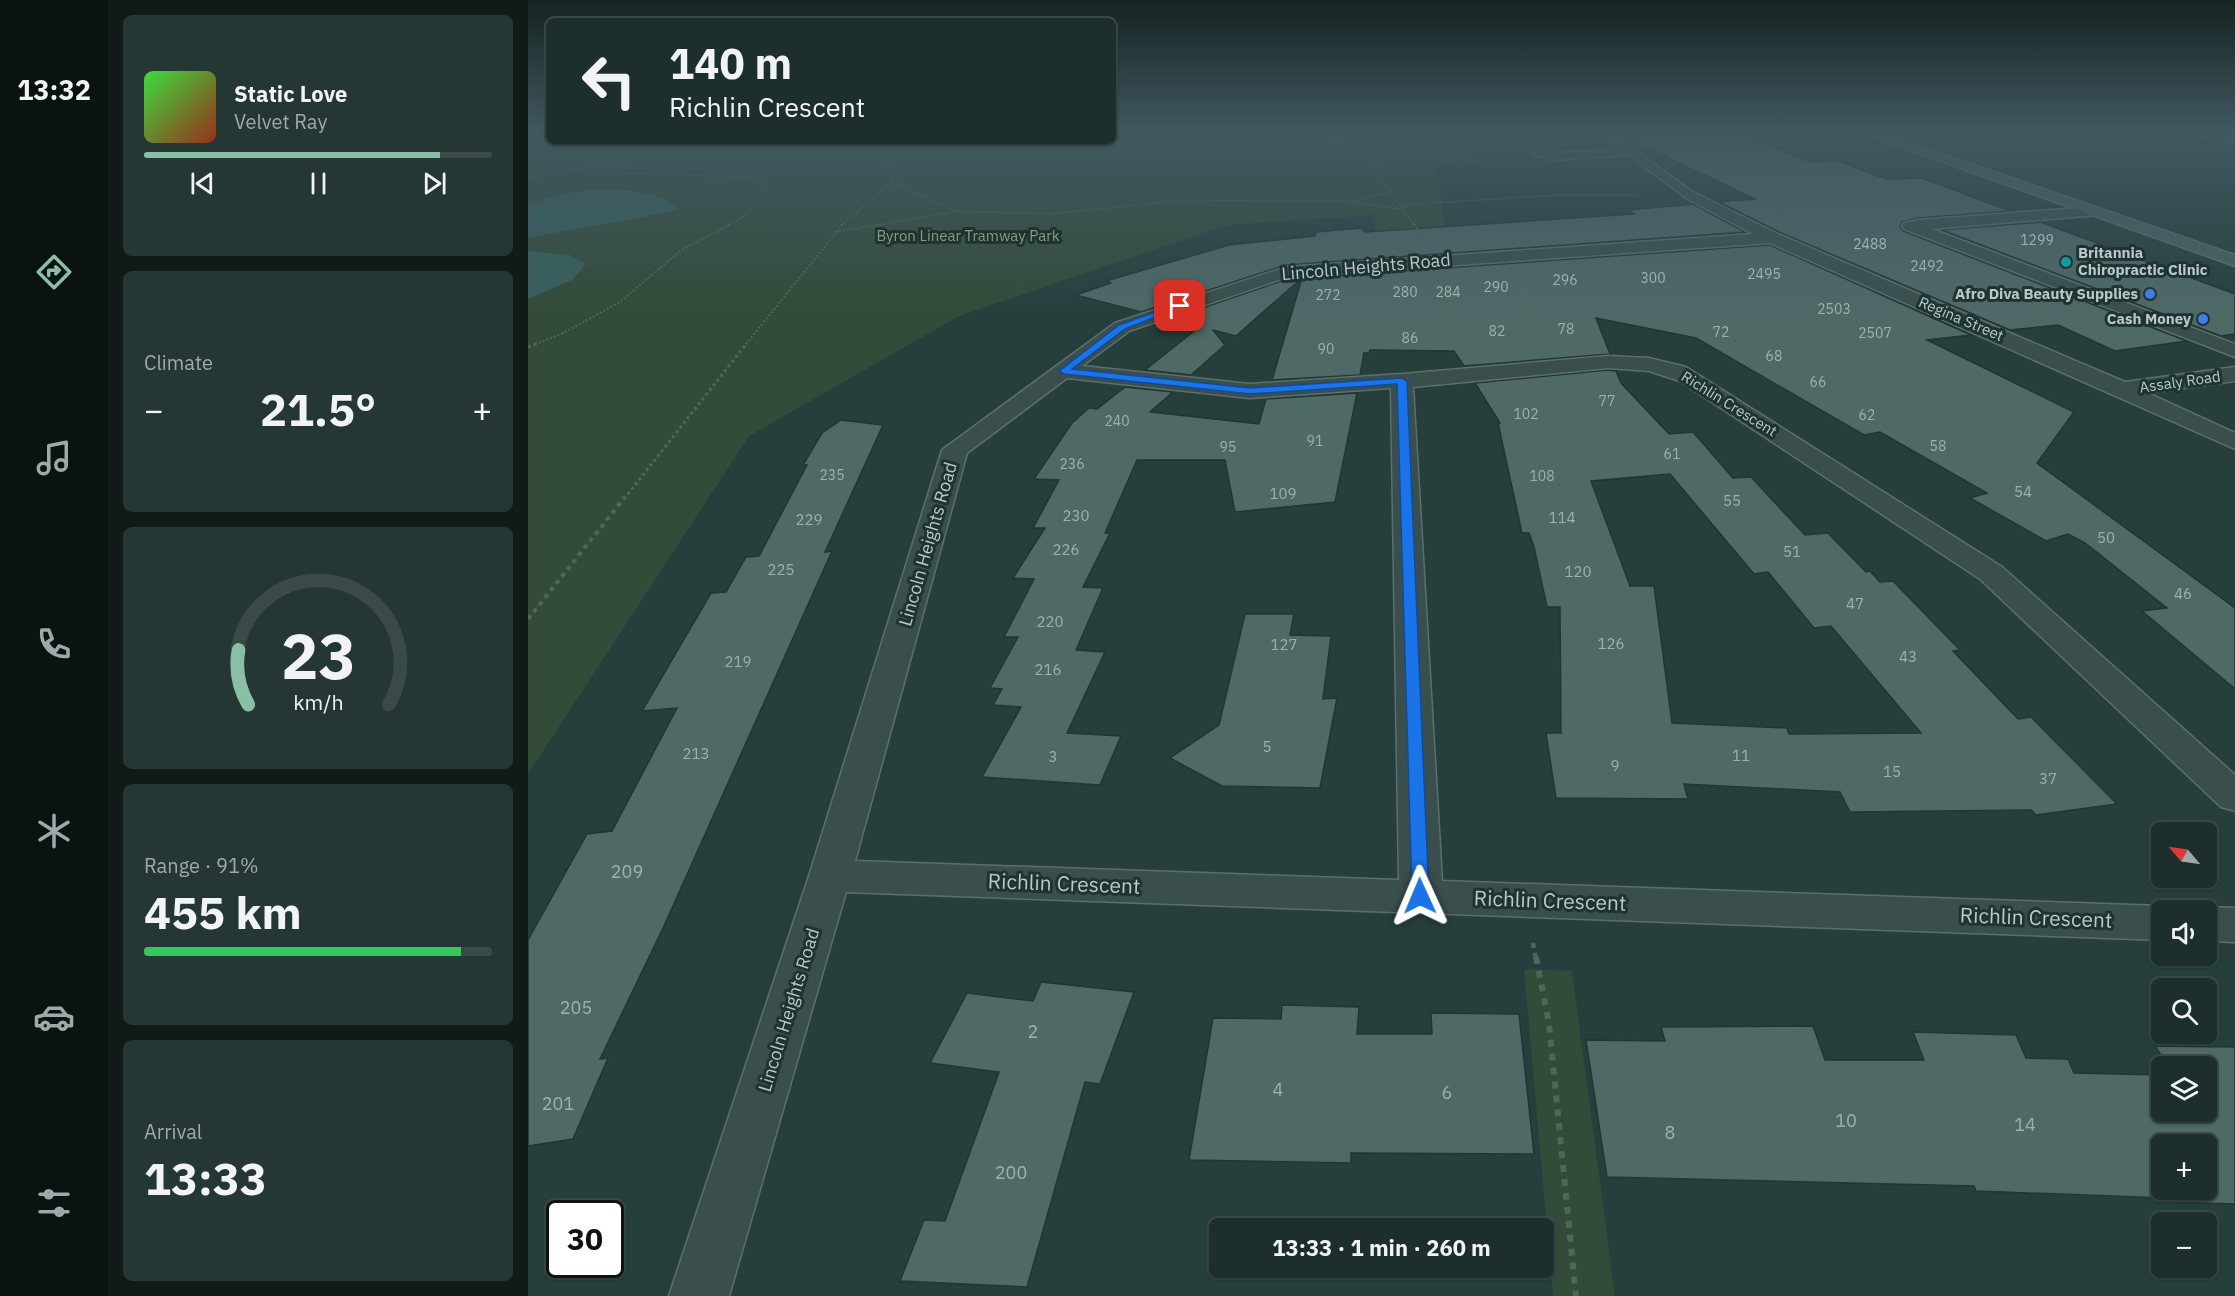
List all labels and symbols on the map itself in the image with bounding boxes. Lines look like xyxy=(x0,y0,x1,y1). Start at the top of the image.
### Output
park label: Byron Linear Tramway Park xyxy=(876,226,1060,245)
house number: 1299 xyxy=(2020,231,2054,249)
house number: 2488 xyxy=(1853,235,1887,253)
place label: Britannia Chiropractic Clinic xyxy=(2078,243,2208,279)
street label: Lincoln Heights Road xyxy=(1280,248,1451,285)
marker: Britannia Chiropractic Clinic xyxy=(2059,255,2073,269)
house number: 2492 xyxy=(1910,257,1944,275)
house number: 2495 xyxy=(1747,265,1781,283)
house number: 300 xyxy=(1640,269,1666,287)
house number: 296 xyxy=(1552,271,1578,289)
house number: 290 xyxy=(1483,278,1509,296)
pin xyxy=(1154,280,1205,331)
house number: 280 xyxy=(1392,283,1418,301)
house number: 284 xyxy=(1435,283,1461,301)
place label: Afro Diva Beauty Supplies xyxy=(1955,284,2138,303)
house number: 272 xyxy=(1315,286,1341,304)
marker: Afro Diva Beauty Supplies xyxy=(2143,287,2157,301)
street label: Regina Street xyxy=(1916,292,2007,345)
house number: 2503 xyxy=(1817,300,1851,318)
place label: Cash Money xyxy=(2107,309,2191,328)
marker: Cash Money xyxy=(2196,312,2210,326)
house number: 78 xyxy=(1558,320,1574,338)
house number: 82 xyxy=(1489,322,1505,340)
house number: 72 xyxy=(1713,323,1729,341)
house number: 2507 xyxy=(1858,324,1892,342)
house number: 86 xyxy=(1402,329,1418,347)
house number: 90 xyxy=(1318,340,1334,358)
house number: 68 xyxy=(1766,347,1782,365)
street label: Assaly Road xyxy=(2138,366,2222,397)
street label: Richlin Crescent xyxy=(1678,367,1781,441)
house number: 66 xyxy=(1810,373,1826,391)
house number: 77 xyxy=(1599,392,1615,410)
house number: 102 xyxy=(1513,405,1539,423)
house number: 62 xyxy=(1859,406,1875,424)
house number: 240 xyxy=(1104,412,1130,430)
house number: 91 xyxy=(1307,432,1323,450)
house number: 58 xyxy=(1930,437,1946,455)
house number: 95 xyxy=(1220,438,1236,456)
house number: 61 xyxy=(1664,445,1680,463)
house number: 236 xyxy=(1059,455,1085,473)
street label: Lincoln Heights Road xyxy=(893,459,962,629)
house number: 235 xyxy=(819,466,845,484)
house number: 108 xyxy=(1529,467,1555,485)
house number: 54 xyxy=(2014,482,2032,501)
house number: 109 xyxy=(1269,484,1297,503)
house number: 55 xyxy=(1723,491,1741,510)
house number: 230 xyxy=(1062,506,1090,525)
house number: 114 xyxy=(1548,508,1576,527)
house number: 229 xyxy=(795,510,823,529)
house number: 50 xyxy=(2097,528,2115,547)
house number: 226 xyxy=(1052,540,1080,559)
house number: 51 xyxy=(1783,542,1801,561)
house number: 225 xyxy=(767,560,795,579)
house number: 120 xyxy=(1564,562,1592,581)
house number: 46 xyxy=(2174,584,2192,603)
house number: 47 xyxy=(1846,594,1864,613)
house number: 220 xyxy=(1036,612,1064,631)
house number: 126 xyxy=(1597,634,1625,653)
house number: 127 xyxy=(1270,635,1298,654)
house number: 43 xyxy=(1899,647,1917,666)
house number: 219 xyxy=(724,652,752,671)
house number: 216 xyxy=(1034,660,1062,679)
house number: 5 xyxy=(1262,737,1272,756)
house number: 213 xyxy=(682,744,710,763)
house number: 11 xyxy=(1732,746,1750,765)
house number: 3 xyxy=(1048,747,1058,766)
house number: 9 xyxy=(1610,756,1620,775)
house number: 15 xyxy=(1883,762,1901,781)
house number: 37 xyxy=(2039,769,2057,788)
north arrow xyxy=(2151,822,2217,888)
house number: 209 xyxy=(611,860,643,883)
position arrow xyxy=(1388,864,1452,928)
street label: Richlin Crescent xyxy=(987,866,1141,900)
street label: Richlin Crescent xyxy=(1473,883,1627,917)
street label: Richlin Crescent xyxy=(1959,900,2113,934)
street label: Lincoln Heights Road xyxy=(753,925,824,1094)
house number: 205 xyxy=(560,996,592,1019)
house number: 2 xyxy=(1028,1020,1038,1043)
house number: 4 xyxy=(1273,1078,1284,1101)
house number: 6 xyxy=(1442,1081,1452,1104)
house number: 201 xyxy=(542,1092,574,1115)
house number: 10 xyxy=(1835,1109,1857,1132)
house number: 14 xyxy=(2014,1113,2036,1136)
house number: 8 xyxy=(1665,1121,1675,1144)
house number: 200 xyxy=(995,1161,1027,1184)
speed limit sign: 30 xyxy=(546,1200,624,1278)

